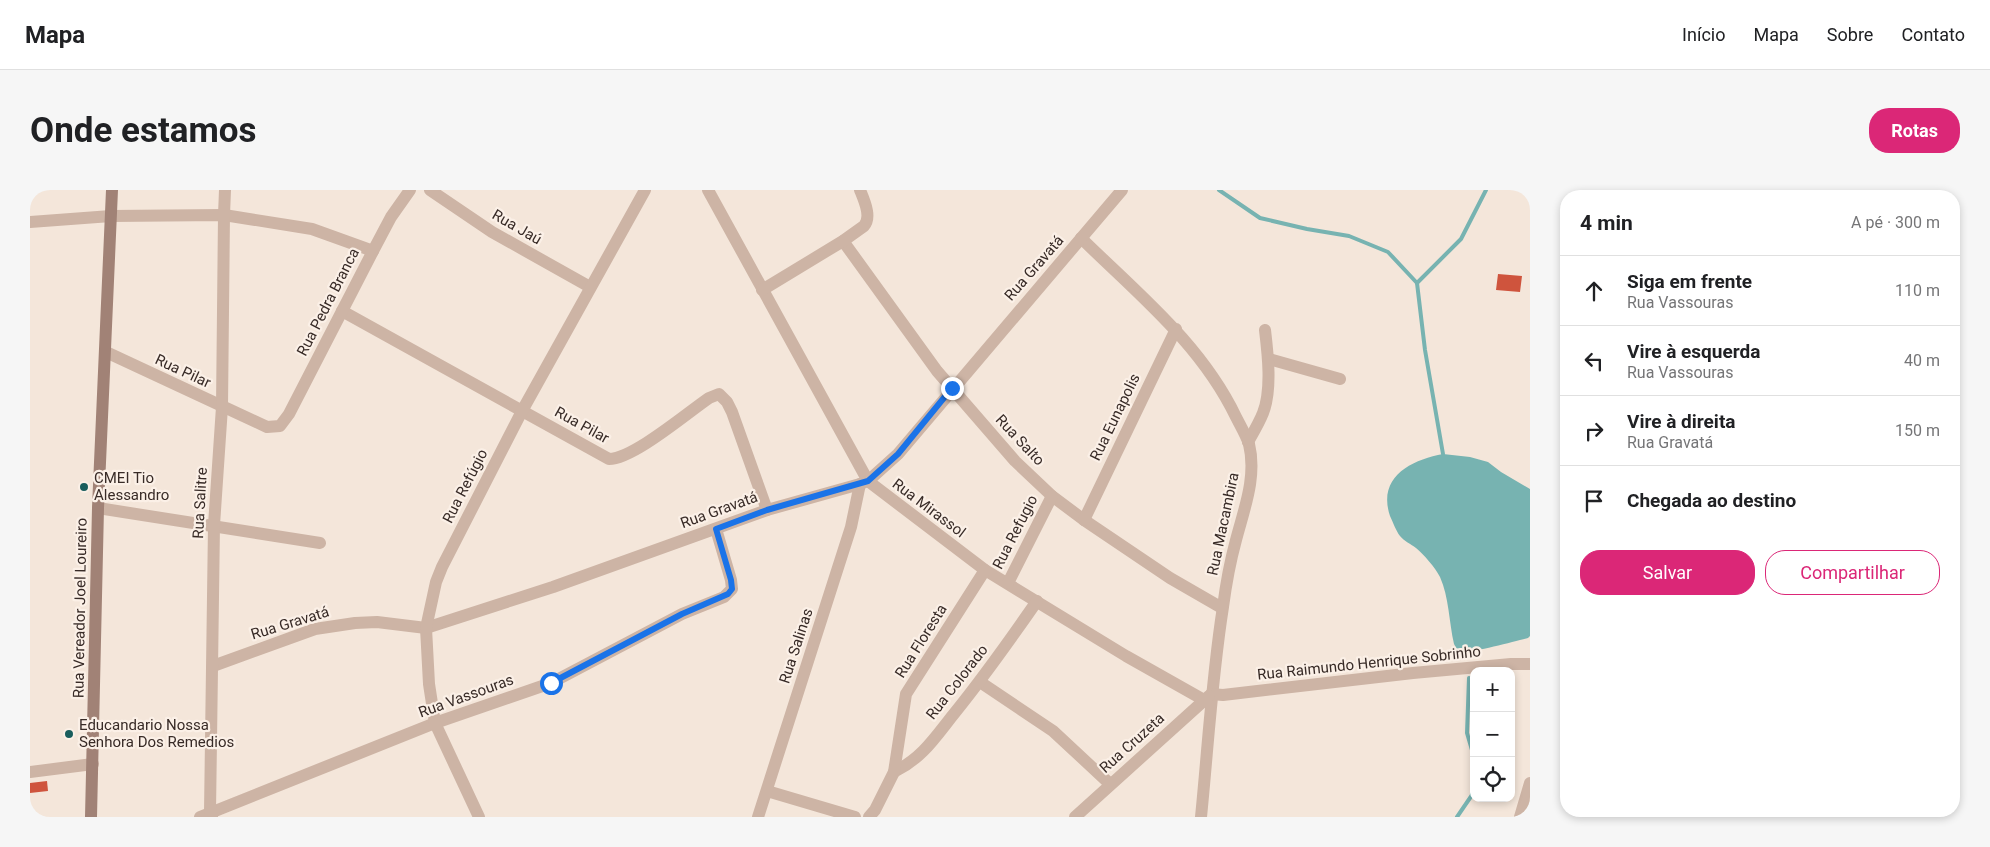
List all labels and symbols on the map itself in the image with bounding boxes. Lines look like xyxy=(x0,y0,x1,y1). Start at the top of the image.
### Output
street label: Rua Jaú xyxy=(489,206,545,248)
street label: Rua Gravatá xyxy=(1001,232,1067,304)
street label: Rua Pedra Branca xyxy=(293,245,363,359)
street label: Rua Pilar xyxy=(152,350,214,392)
street label: Rua Eunapolis xyxy=(1086,371,1144,463)
route end xyxy=(941,377,964,400)
street label: Rua Pilar xyxy=(552,403,612,447)
street label: Rua Salto xyxy=(992,411,1048,469)
street label: Rua Refúgio xyxy=(439,446,491,526)
street label: Rua Salitre xyxy=(189,467,211,539)
place label: CMEI Tio Alessandro xyxy=(94,469,169,504)
street label: Rua Macambira xyxy=(1203,471,1243,577)
street label: Rua Mirassol xyxy=(889,475,969,541)
marker: CMEI Tio Alessandro xyxy=(78,481,90,493)
street label: Rua Gravatá xyxy=(678,488,760,532)
street label: Rua Refugio xyxy=(989,492,1041,572)
street label: Rua Vereador Joel Loureiro xyxy=(69,518,91,698)
street label: Rua Floresta xyxy=(891,601,951,681)
street label: Rua Gravatá xyxy=(249,603,331,643)
street label: Rua Salinas xyxy=(775,606,817,686)
street label: Rua Colorado xyxy=(922,641,992,723)
street label: Rua Raimundo Henrique Sobrinho xyxy=(1256,642,1482,684)
street label: Rua Vassouras xyxy=(416,670,516,722)
route start xyxy=(540,672,563,695)
street label: Rua Cruzeta xyxy=(1096,709,1168,777)
place label: Educandario Nossa Senhora Dos Remedios xyxy=(79,716,234,751)
marker: Educandario Nossa Senhora Dos Remedios xyxy=(63,728,75,740)

